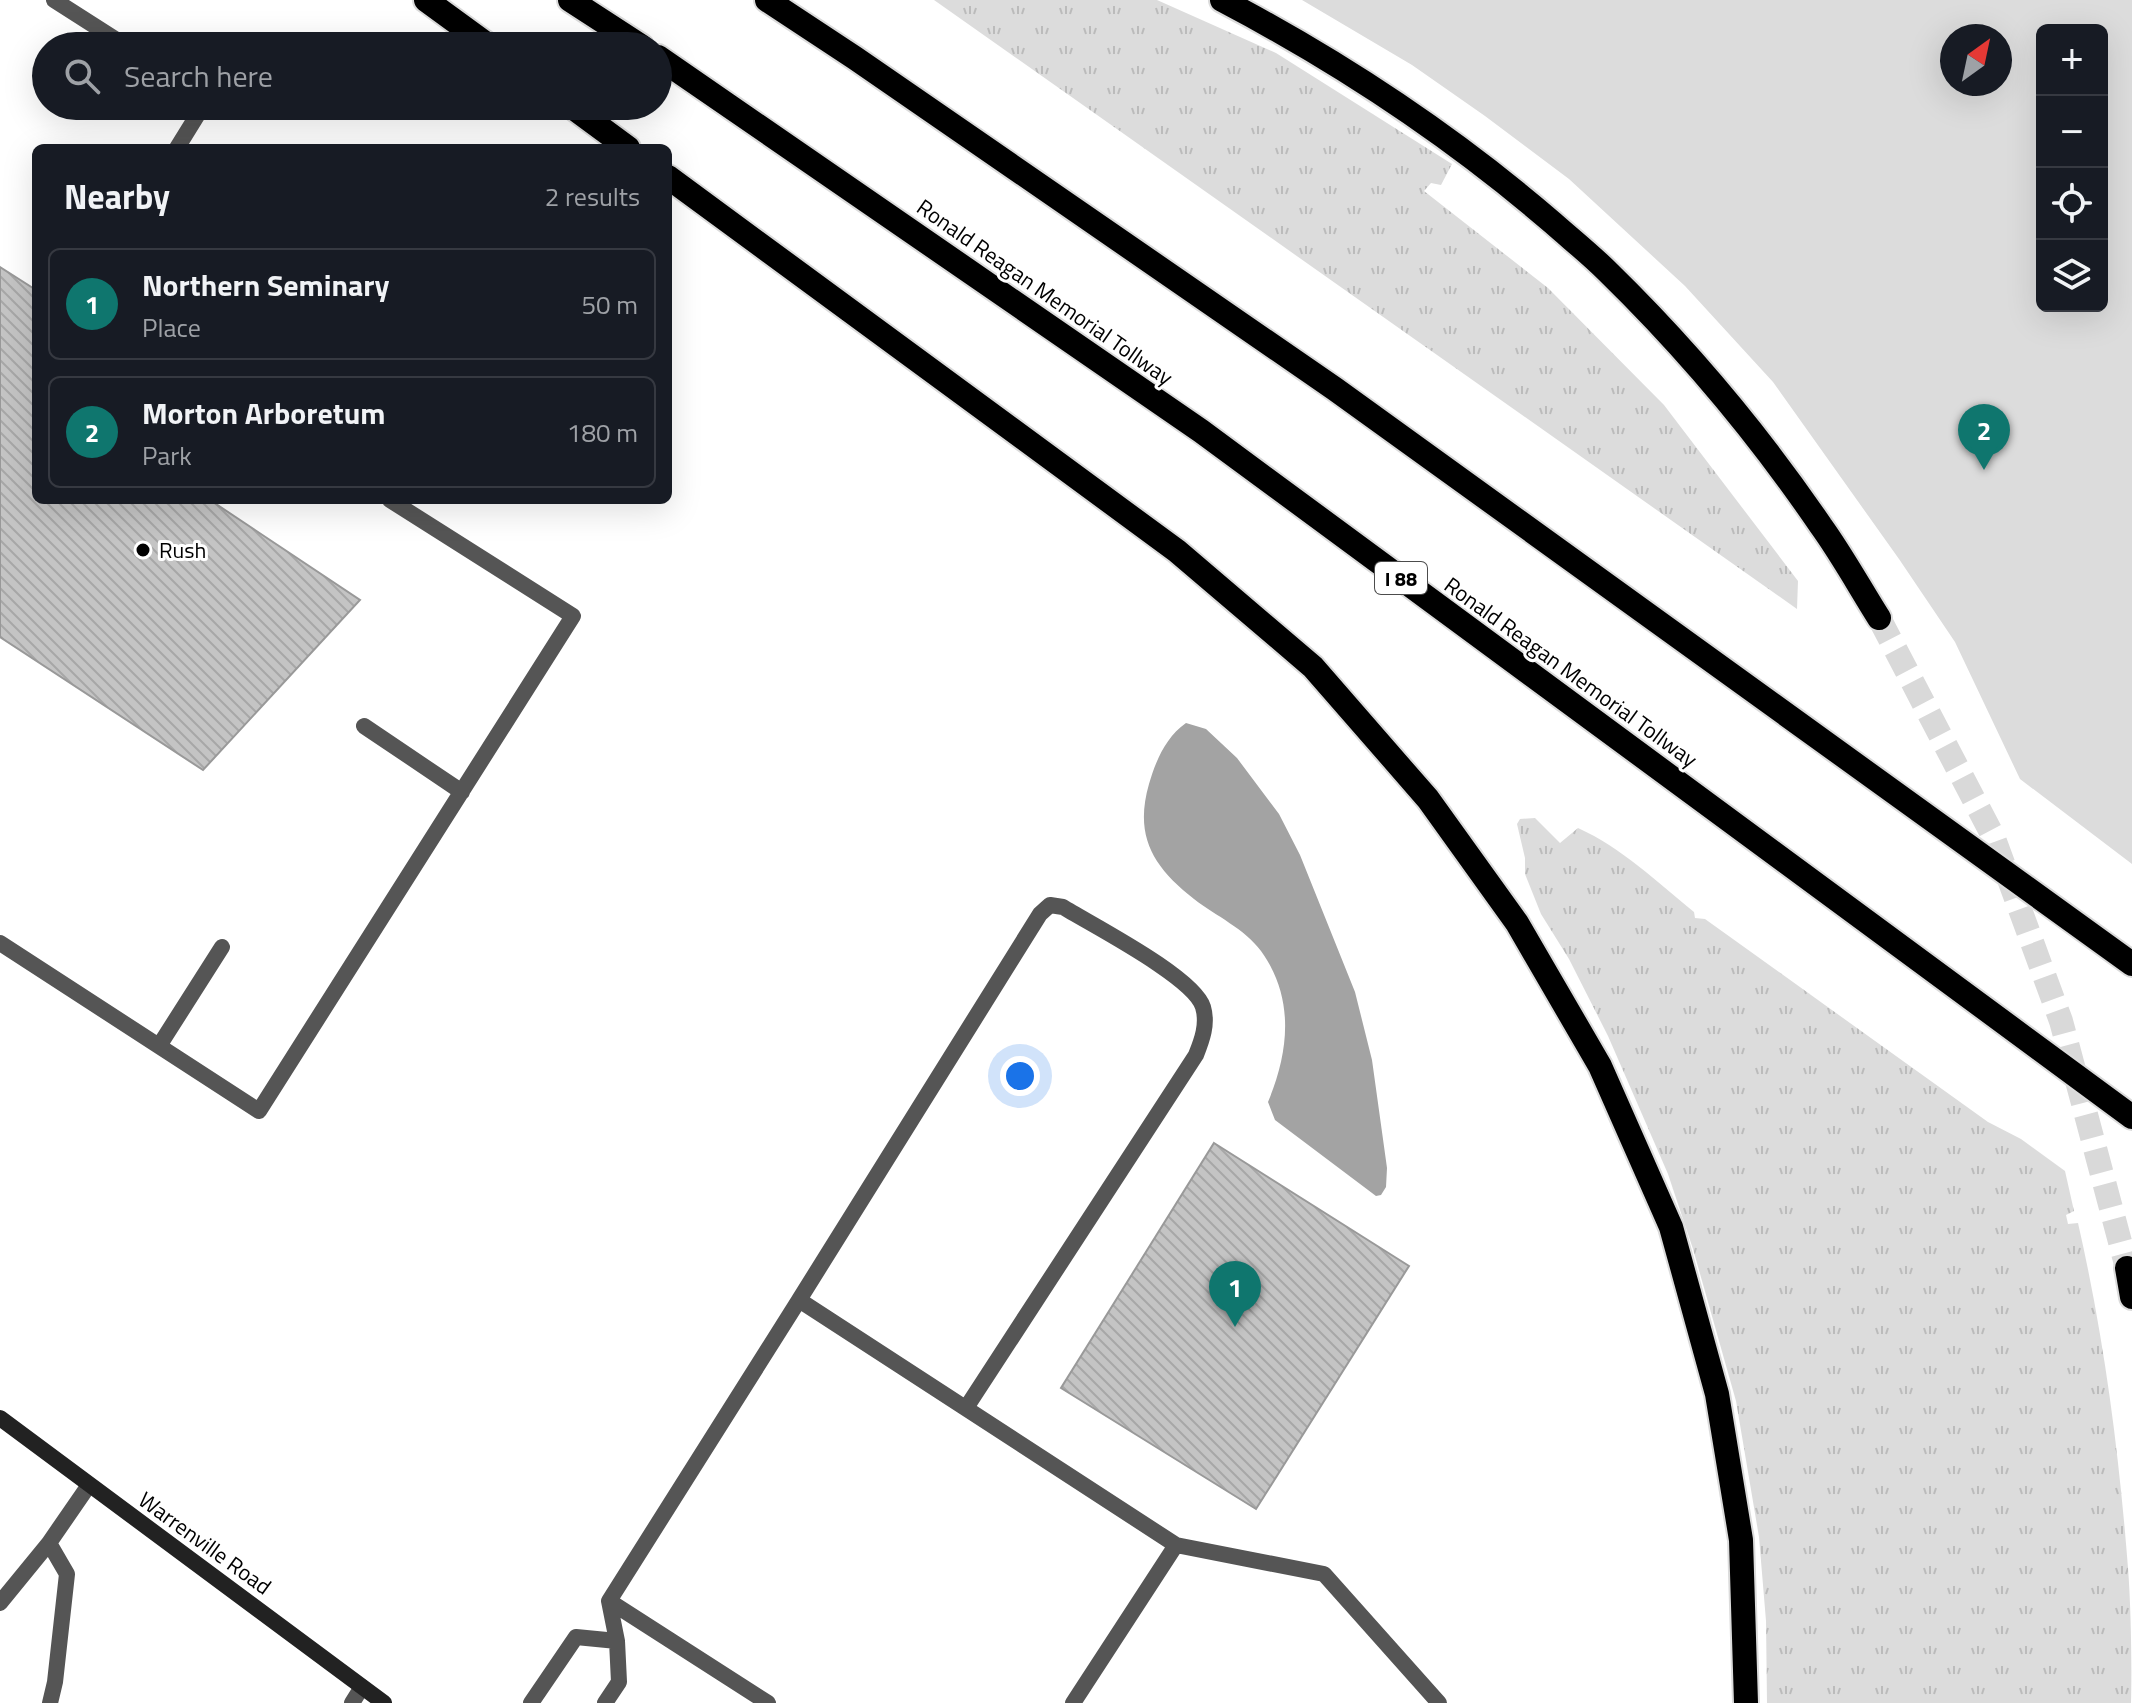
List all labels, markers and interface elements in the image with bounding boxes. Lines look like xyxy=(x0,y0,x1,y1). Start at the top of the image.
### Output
north arrow xyxy=(1940,24,2012,96)
map controls xyxy=(2036,24,2108,312)
button: + xyxy=(2036,24,2108,96)
search box xyxy=(32,32,672,120)
text: Search here xyxy=(124,53,273,99)
icon: search xyxy=(60,54,104,98)
button: − xyxy=(2036,96,2108,168)
button: locate xyxy=(2036,168,2108,240)
text: Nearby xyxy=(64,170,170,222)
text: 2 results xyxy=(545,177,640,216)
street label: Ronald Reagan Memorial Tollway xyxy=(910,190,1180,394)
button: layers xyxy=(2036,240,2108,312)
text: Northern Seminary xyxy=(142,262,390,308)
text: 1 xyxy=(85,285,99,324)
text: 50 m xyxy=(581,285,638,324)
text: Place xyxy=(142,308,201,347)
text: Morton Arboretum xyxy=(142,390,385,436)
pin: 2 xyxy=(1958,404,2010,470)
text: 2 xyxy=(85,413,99,452)
text: 180 m xyxy=(567,413,638,452)
text: Park xyxy=(142,436,192,475)
place label: Rush xyxy=(159,533,206,567)
marker: Rush xyxy=(134,541,152,559)
road number: I 88 xyxy=(1375,562,1427,594)
street label: Ronald Reagan Memorial Tollway xyxy=(1437,568,1705,776)
your location xyxy=(1000,1056,1040,1096)
pin: 1 xyxy=(1209,1261,1261,1327)
street label: Warrenville Road xyxy=(131,1483,279,1603)

